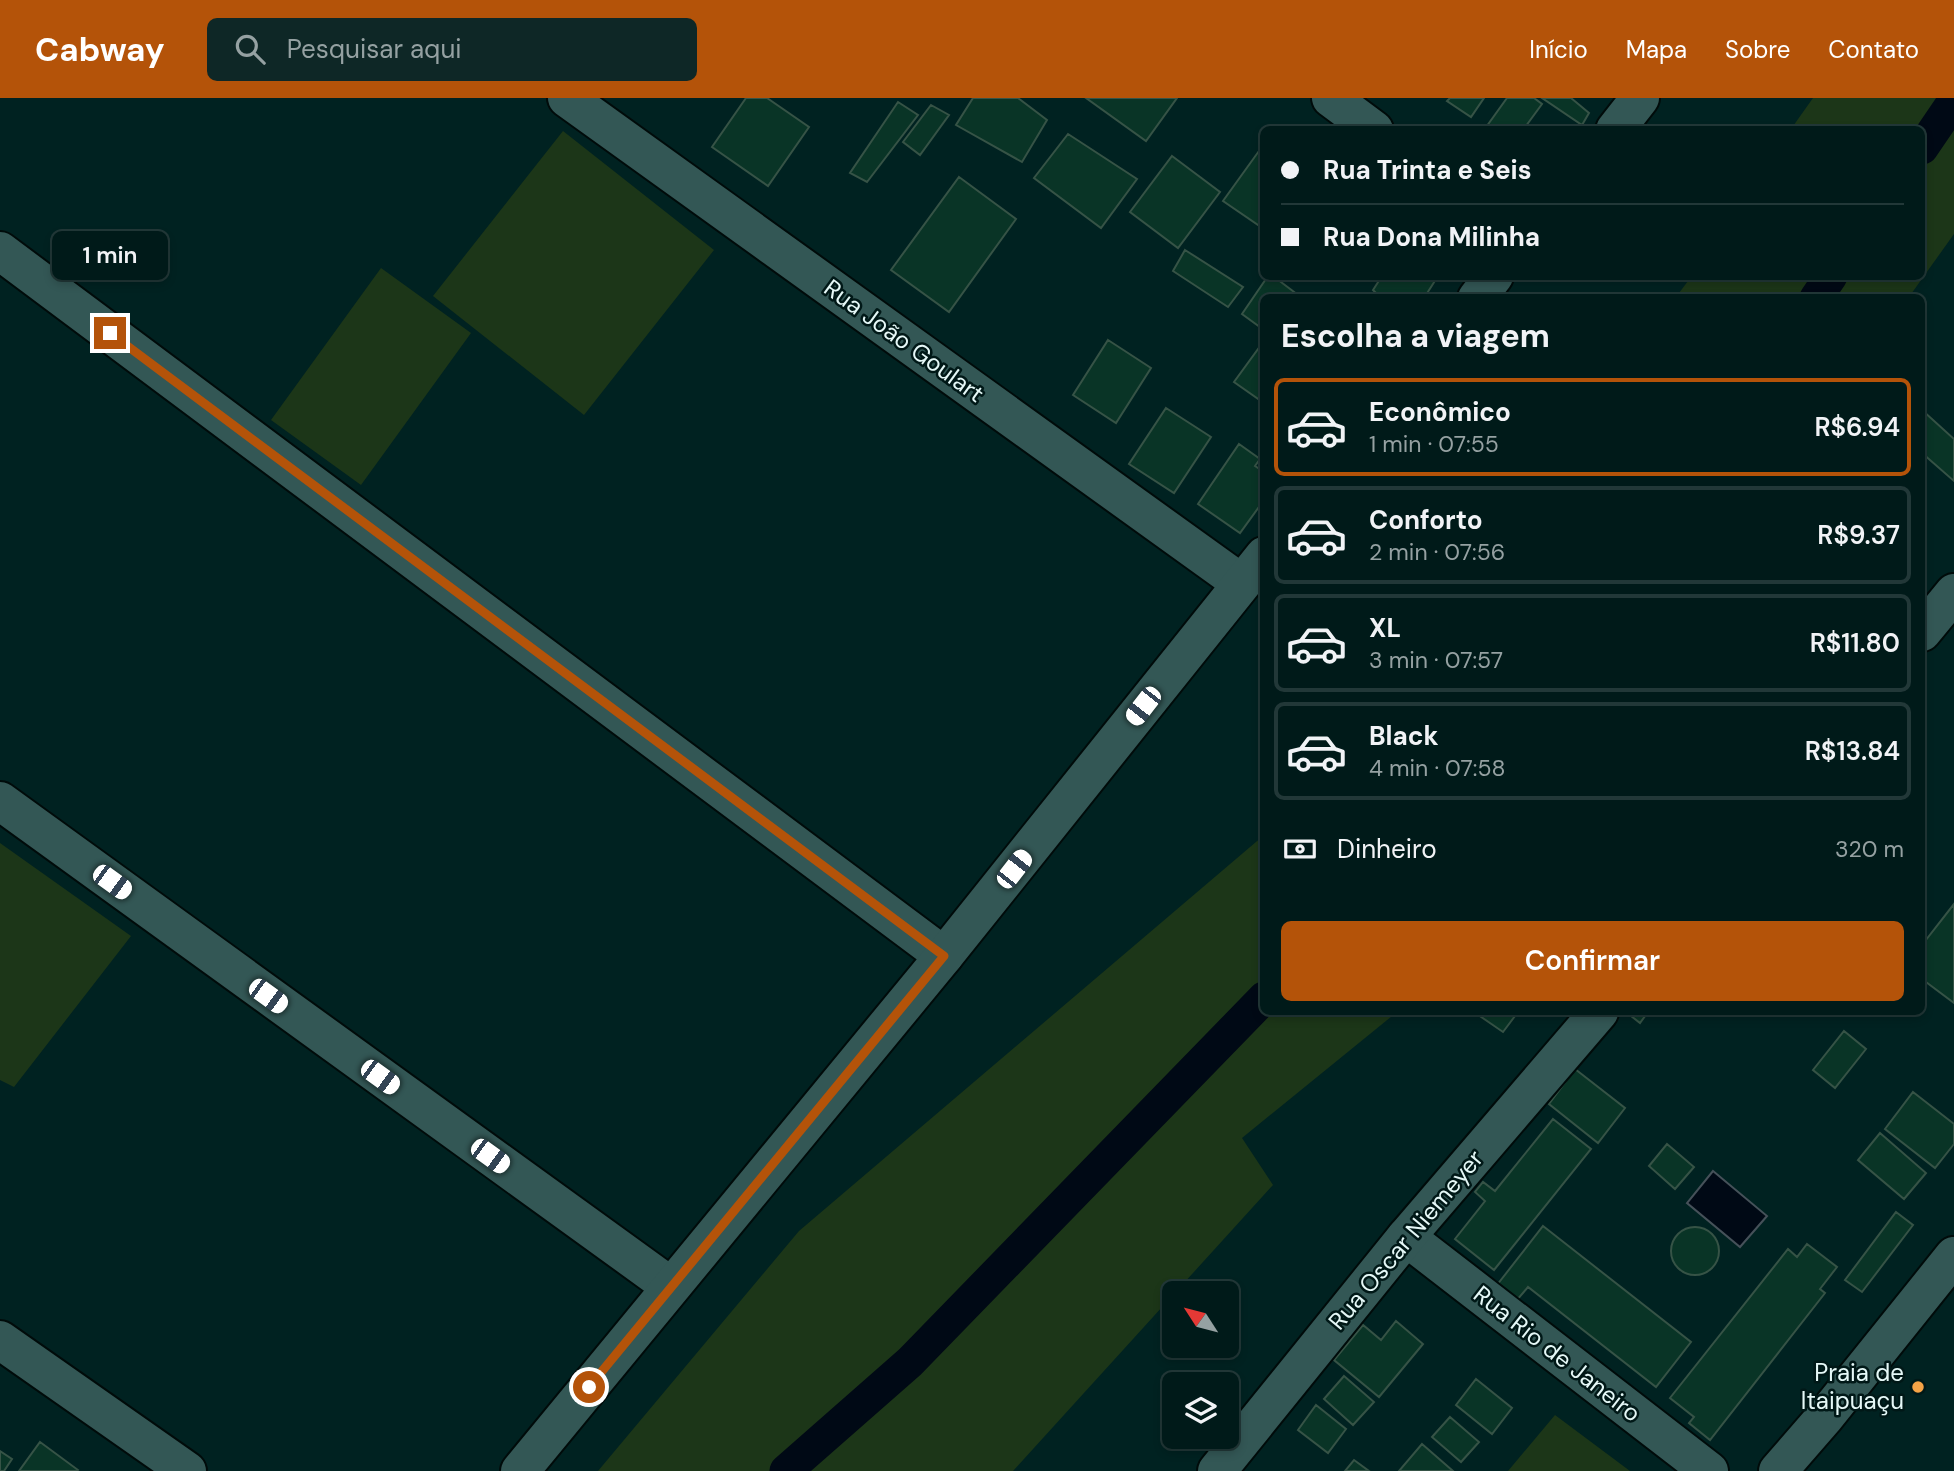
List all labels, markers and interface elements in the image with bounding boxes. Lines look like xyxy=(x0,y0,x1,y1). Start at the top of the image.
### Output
search box xyxy=(207,18,697,81)
text: Cabway xyxy=(35,28,165,71)
icon: search xyxy=(231,30,269,68)
text: Pesquisar aqui xyxy=(287,32,462,66)
text: Início xyxy=(1529,34,1588,65)
text: Mapa xyxy=(1626,34,1687,65)
text: Sobre xyxy=(1725,34,1790,65)
text: Contato xyxy=(1828,34,1919,65)
text: Rua Trinta e Seis xyxy=(1323,153,1532,187)
text: Rua Dona Milinha xyxy=(1323,220,1540,254)
callout: 1 min xyxy=(52,232,168,280)
text: 1 min xyxy=(83,240,137,270)
street label: Rua João Goulart xyxy=(818,272,990,409)
text: Escolha a viagem xyxy=(1281,315,1550,357)
route end xyxy=(94,317,126,349)
text: Econômico xyxy=(1369,395,1511,429)
icon: car xyxy=(1285,396,1348,459)
text: R$6.94 xyxy=(1814,410,1900,444)
text: 1 min · 07:55 xyxy=(1369,429,1499,459)
text: Conforto xyxy=(1369,503,1483,537)
icon: car xyxy=(1285,504,1348,567)
text: R$9.37 xyxy=(1817,518,1900,552)
text: 2 min · 07:56 xyxy=(1369,537,1505,567)
text: XL xyxy=(1369,611,1401,645)
icon: car xyxy=(1285,612,1348,675)
text: R$11.80 xyxy=(1810,626,1900,660)
text: 3 min · 07:57 xyxy=(1369,645,1503,675)
car xyxy=(1122,683,1165,729)
text: Black xyxy=(1369,719,1439,753)
icon: car xyxy=(1285,720,1348,783)
text: R$13.84 xyxy=(1805,734,1900,768)
text: 4 min · 07:58 xyxy=(1369,753,1505,783)
icon: cash xyxy=(1281,830,1319,868)
text: Dinheiro xyxy=(1337,832,1437,866)
text: 320 m xyxy=(1835,834,1904,864)
car xyxy=(993,846,1036,892)
car xyxy=(89,861,136,903)
button: Confirmar xyxy=(1281,921,1904,1001)
car xyxy=(245,975,292,1017)
car xyxy=(357,1056,404,1098)
car xyxy=(467,1135,514,1177)
street label: Rua Oscar Niemeyer xyxy=(1321,1143,1490,1336)
street label: Rua Rio de Janeiro xyxy=(1467,1279,1647,1429)
north arrow xyxy=(1162,1281,1239,1358)
map controls xyxy=(1162,1281,1239,1449)
place label: Praia de Itaipuaçu xyxy=(1801,1357,1904,1416)
route start xyxy=(573,1371,605,1403)
button: layers xyxy=(1162,1372,1239,1449)
marker: Praia de Itaipuaçu xyxy=(1910,1379,1926,1395)

